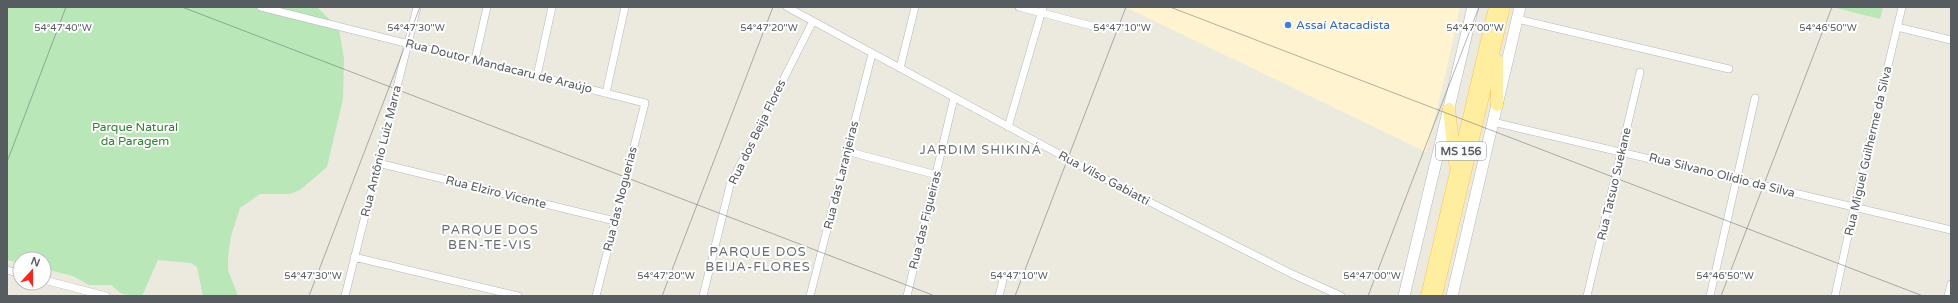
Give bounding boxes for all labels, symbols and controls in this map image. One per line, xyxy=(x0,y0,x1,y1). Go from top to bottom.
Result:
place label: Assaí Atacadista xyxy=(1296,18,1390,32)
marker: Assaí Atacadista xyxy=(1283,20,1293,30)
text: 54°47'40"W xyxy=(34,22,92,34)
text: 54°47'30"W xyxy=(387,22,445,34)
text: 54°47'20"W xyxy=(740,22,798,34)
text: 54°47'10"W xyxy=(1093,22,1151,34)
text: 54°47'00"W xyxy=(1446,22,1504,34)
text: 54°46'50"W xyxy=(1799,22,1857,34)
street label: Rua Doutor Mandacaru de Araújo xyxy=(404,36,594,96)
street label: Rua Miguel Guilherme da Silva xyxy=(1842,65,1894,237)
street label: Rua dos Beija Flores xyxy=(726,77,789,187)
street label: Rua Antônio Luiz Marra xyxy=(358,84,404,218)
street label: Rua das Laranjeiras xyxy=(821,119,861,231)
park label: Parque Natural da Paragem xyxy=(92,120,178,148)
street label: Rua Tatsuo Suekane xyxy=(1594,126,1634,242)
district label: JARDIM SHIKINÁ xyxy=(920,142,1042,158)
road number: MS 156 xyxy=(1436,142,1486,160)
street label: Rua das Noguerias xyxy=(600,145,640,253)
street label: Rua Vilso Gabiatti xyxy=(1056,148,1152,208)
street label: Rua Silvano Olídio da Silva xyxy=(1648,150,1796,200)
street label: Rua das Figueiras xyxy=(906,169,944,271)
street label: Rua Elziro Vicente xyxy=(444,173,548,211)
district label: PARQUE DOS BEN-TE-VIS xyxy=(441,222,539,253)
district label: PARQUE DOS BEIJA-FLORES xyxy=(705,244,811,275)
north arrow xyxy=(12,251,52,291)
text: N xyxy=(29,254,42,270)
text: 54°47'30"W xyxy=(284,270,342,282)
text: 54°47'20"W xyxy=(637,270,695,282)
text: 54°47'10"W xyxy=(990,270,1048,282)
text: 54°47'00"W xyxy=(1343,270,1401,282)
text: 54°46'50"W xyxy=(1696,270,1754,282)

